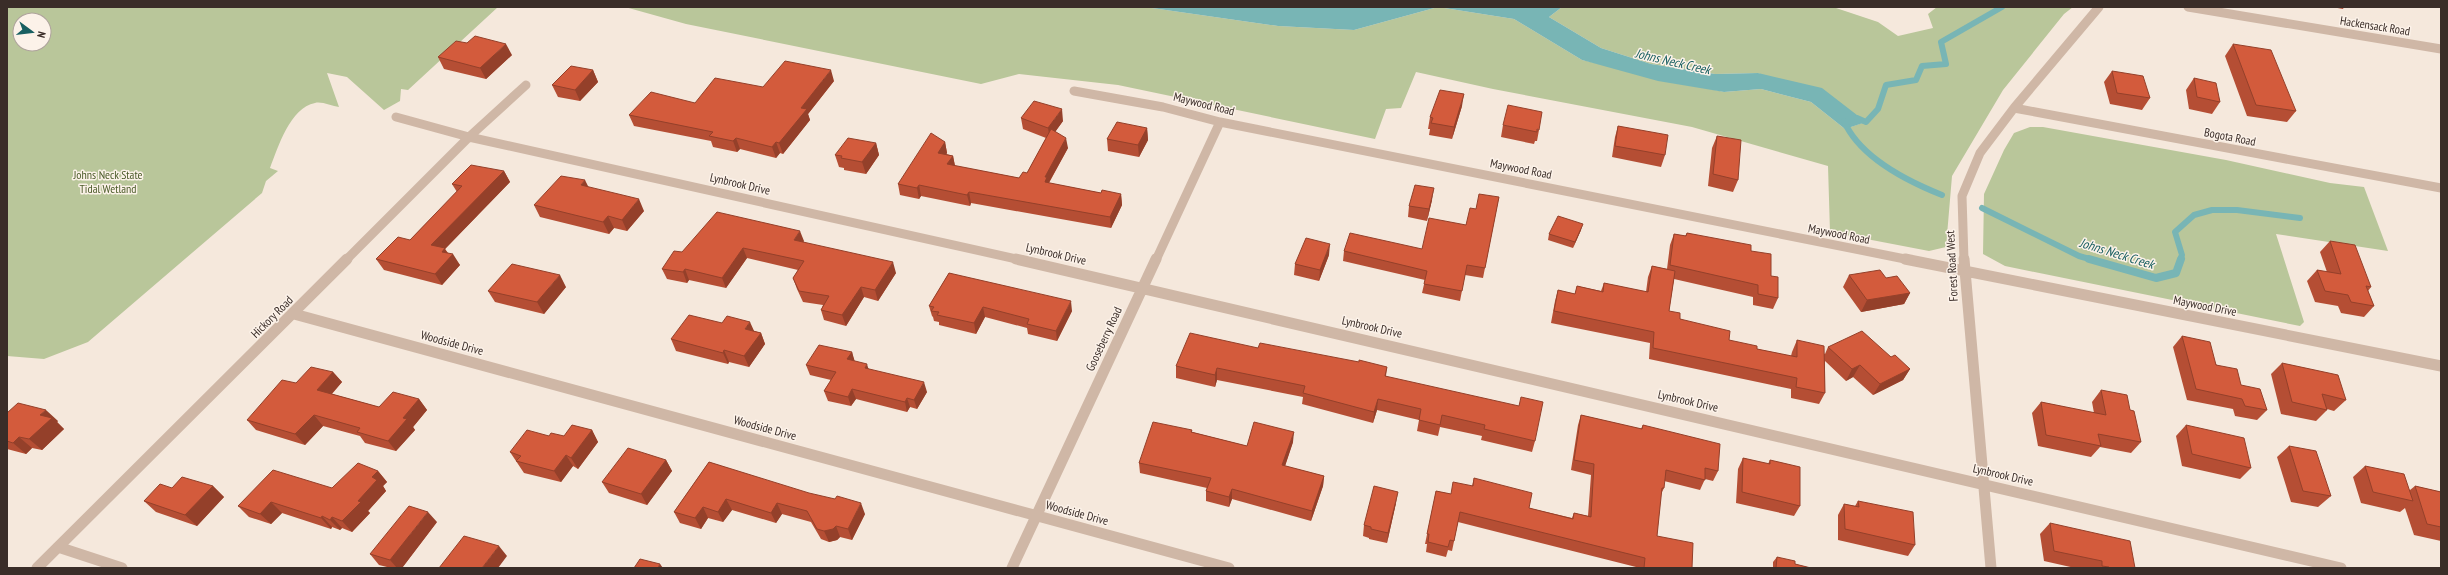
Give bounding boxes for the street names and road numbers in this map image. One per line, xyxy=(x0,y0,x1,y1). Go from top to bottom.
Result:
street label: Hackensack Road xyxy=(2339,13,2411,38)
street label: Maywood Road xyxy=(1172,89,1236,118)
street label: Bogota Road xyxy=(2203,124,2257,149)
street label: Maywood Road xyxy=(1489,155,1553,182)
street label: Lynbrook Drive xyxy=(709,169,772,198)
street label: Maywood Road xyxy=(1807,220,1871,247)
street label: Forest Road West xyxy=(1942,229,1961,302)
street label: Lynbrook Drive xyxy=(1025,239,1088,268)
street label: Hickory Road xyxy=(247,292,296,341)
street label: Maywood Drive xyxy=(2172,292,2238,319)
street label: Gooseberry Road xyxy=(1082,304,1125,373)
street label: Lynbrook Drive xyxy=(1341,312,1404,341)
street label: Woodside Drive xyxy=(419,327,485,358)
street label: Lynbrook Drive xyxy=(1657,386,1720,415)
street label: Woodside Drive xyxy=(732,412,798,443)
street label: Lynbrook Drive xyxy=(1972,460,2035,489)
street label: Woodside Drive xyxy=(1044,497,1110,528)

